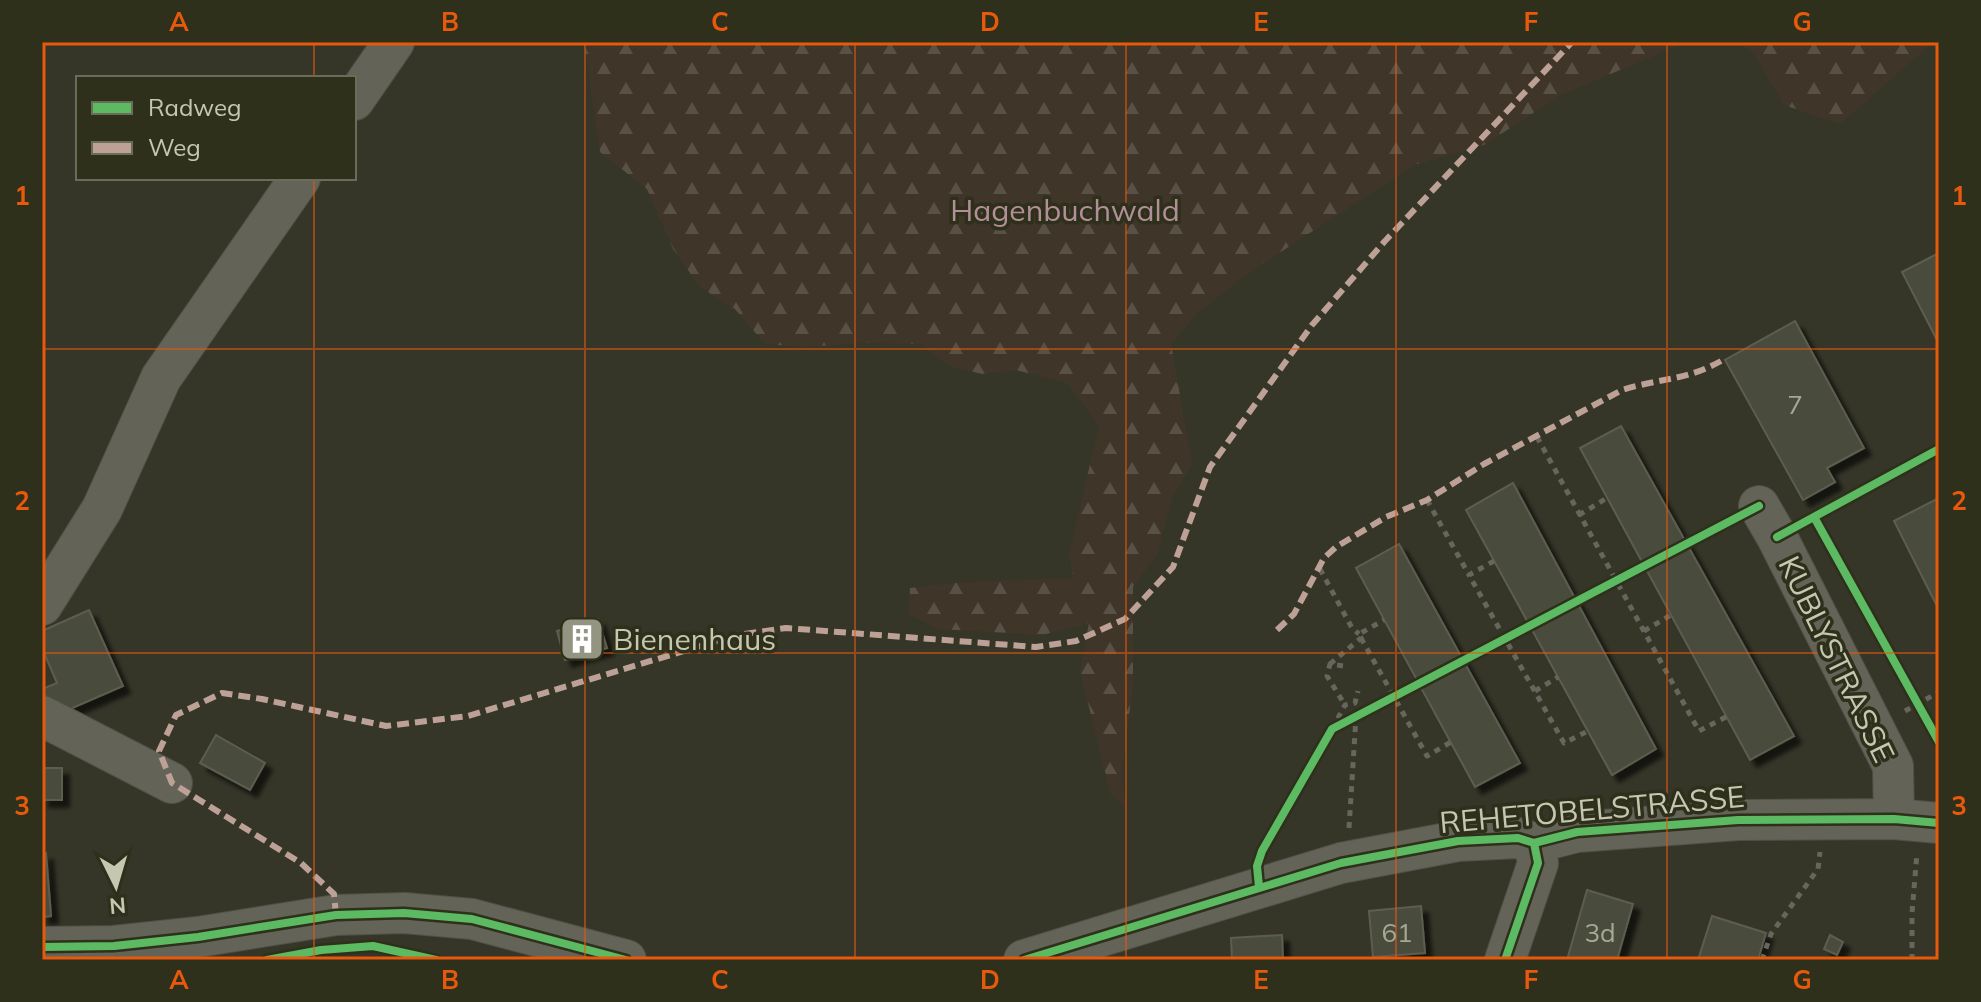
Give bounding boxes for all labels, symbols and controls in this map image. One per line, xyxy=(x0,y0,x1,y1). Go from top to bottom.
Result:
text: A xyxy=(169,5,189,38)
text: B xyxy=(441,5,459,38)
text: C xyxy=(711,5,729,38)
text: D xyxy=(980,5,1000,38)
text: E xyxy=(1253,5,1269,38)
text: F xyxy=(1524,5,1539,38)
text: G xyxy=(1792,5,1812,38)
legend xyxy=(76,76,356,180)
text: Radweg xyxy=(148,92,242,122)
text: Weg xyxy=(148,132,201,162)
text: 1 xyxy=(14,179,30,212)
text: 1 xyxy=(1951,179,1967,212)
park label: Hagenbuchwald xyxy=(950,191,1180,229)
house number: 7 xyxy=(1787,388,1803,421)
text: 2 xyxy=(14,484,30,517)
text: 2 xyxy=(1951,484,1967,517)
street label: KUBLYSTRASSE xyxy=(1771,550,1903,768)
building icon: Bienenhaus xyxy=(558,615,606,663)
place label: Bienenhaus xyxy=(613,620,776,658)
street label: REHETOBELSTRASSE xyxy=(1438,777,1746,841)
text: 3 xyxy=(14,789,30,822)
text: 3 xyxy=(1951,789,1967,822)
north arrow xyxy=(76,846,156,926)
text: N xyxy=(108,891,127,921)
house number: 61 xyxy=(1381,916,1413,949)
house number: 3d xyxy=(1584,916,1616,949)
text: A xyxy=(169,963,189,996)
text: B xyxy=(441,963,459,996)
text: C xyxy=(711,963,729,996)
text: D xyxy=(980,963,1000,996)
text: E xyxy=(1253,963,1269,996)
text: F xyxy=(1524,963,1539,996)
text: G xyxy=(1792,963,1812,996)

